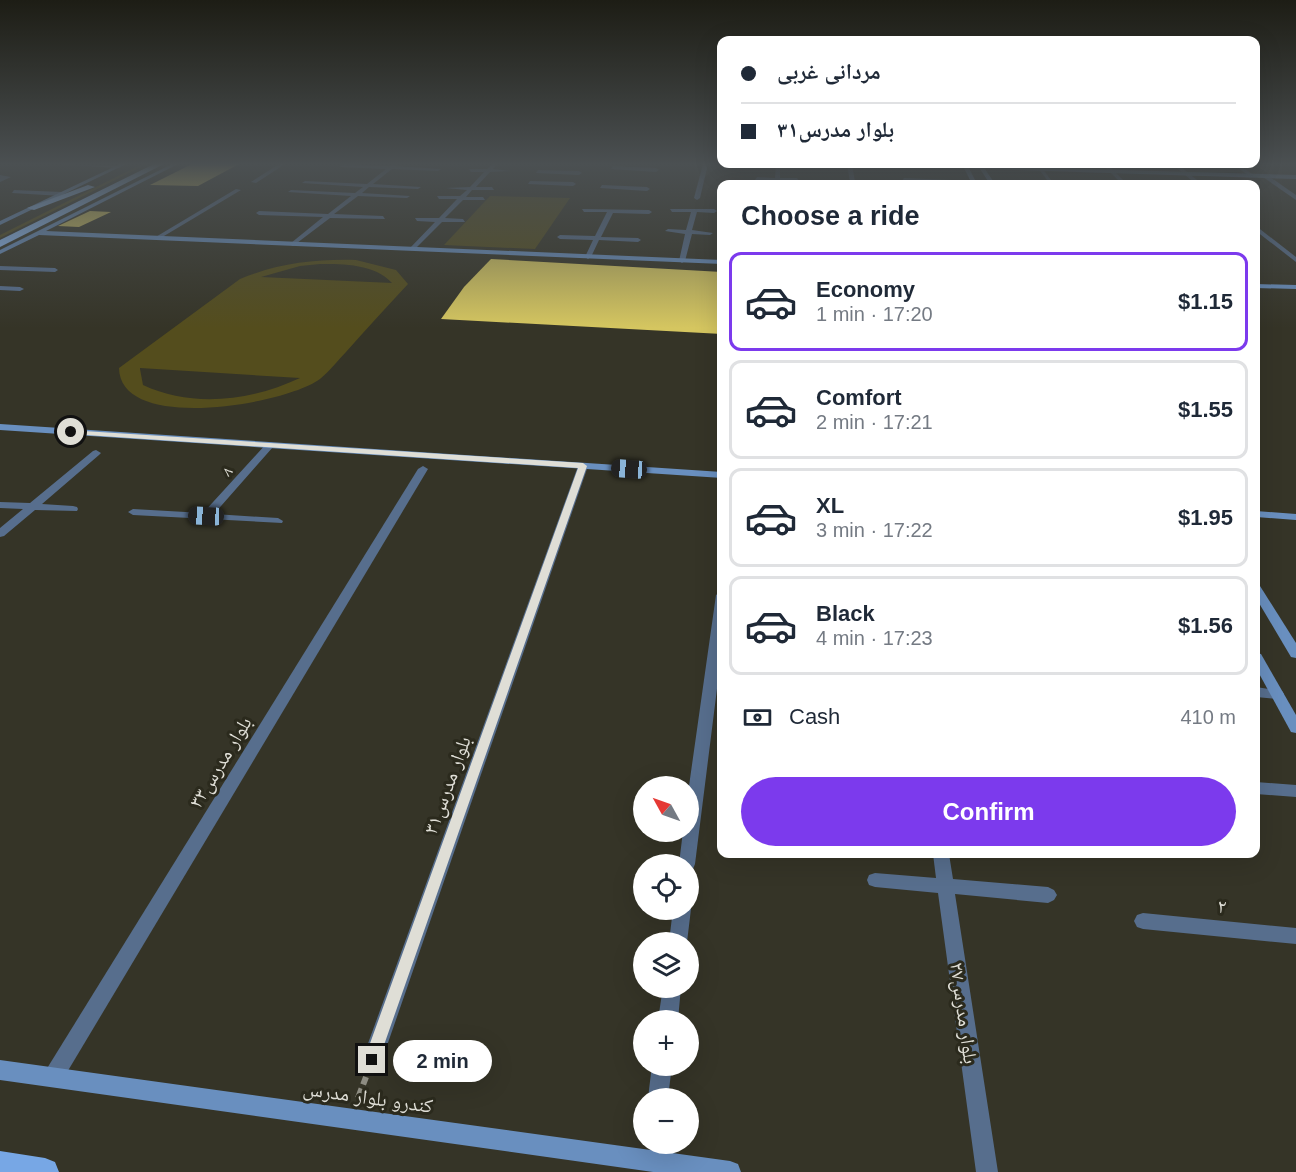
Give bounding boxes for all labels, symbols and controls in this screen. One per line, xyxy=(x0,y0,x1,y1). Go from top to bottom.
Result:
text: مردانی غربی xyxy=(777,59,881,84)
text: بلوار مدرس۳۱ xyxy=(777,117,894,142)
text: Choose a ride xyxy=(741,201,920,231)
icon: car xyxy=(744,275,798,329)
text: Economy xyxy=(816,277,915,302)
text: $1.15 xyxy=(1178,289,1233,314)
text: 1 min · 17:20 xyxy=(816,303,933,325)
icon: car xyxy=(744,383,798,437)
text: Comfort xyxy=(816,385,902,410)
text: $1.55 xyxy=(1178,397,1233,422)
text: 2 min · 17:21 xyxy=(816,411,933,433)
route start xyxy=(57,418,84,445)
car xyxy=(610,459,648,479)
street label: ۸ xyxy=(218,463,236,479)
icon: car xyxy=(744,491,798,545)
text: XL xyxy=(816,493,844,518)
text: $1.95 xyxy=(1178,505,1233,530)
car xyxy=(188,506,224,526)
text: 3 min · 17:22 xyxy=(816,519,933,541)
icon: car xyxy=(744,599,798,653)
text: Black xyxy=(816,601,875,626)
text: $1.56 xyxy=(1178,613,1233,638)
text: 4 min · 17:23 xyxy=(816,627,933,649)
icon: cash xyxy=(741,701,774,734)
text: Cash xyxy=(789,704,840,729)
text: 410 m xyxy=(1180,706,1236,728)
street label: بلوار مدرس۳۳ xyxy=(184,712,257,812)
street label: بلوار مدرس۳۱ xyxy=(419,733,476,837)
north arrow xyxy=(633,776,699,842)
map controls xyxy=(633,776,699,1154)
button: Confirm xyxy=(741,777,1236,846)
button: locate xyxy=(633,854,699,920)
street label: ۲ xyxy=(1216,895,1228,917)
button: layers xyxy=(633,932,699,998)
street label: بلوار مدرس۲۷ xyxy=(945,961,982,1065)
button: + xyxy=(633,1010,699,1076)
callout: 2 min xyxy=(393,1039,492,1081)
route end xyxy=(358,1046,385,1073)
text: 2 min xyxy=(416,1050,469,1072)
street label: کندرو بلوار مدرس xyxy=(302,1077,434,1118)
button: − xyxy=(633,1088,699,1154)

